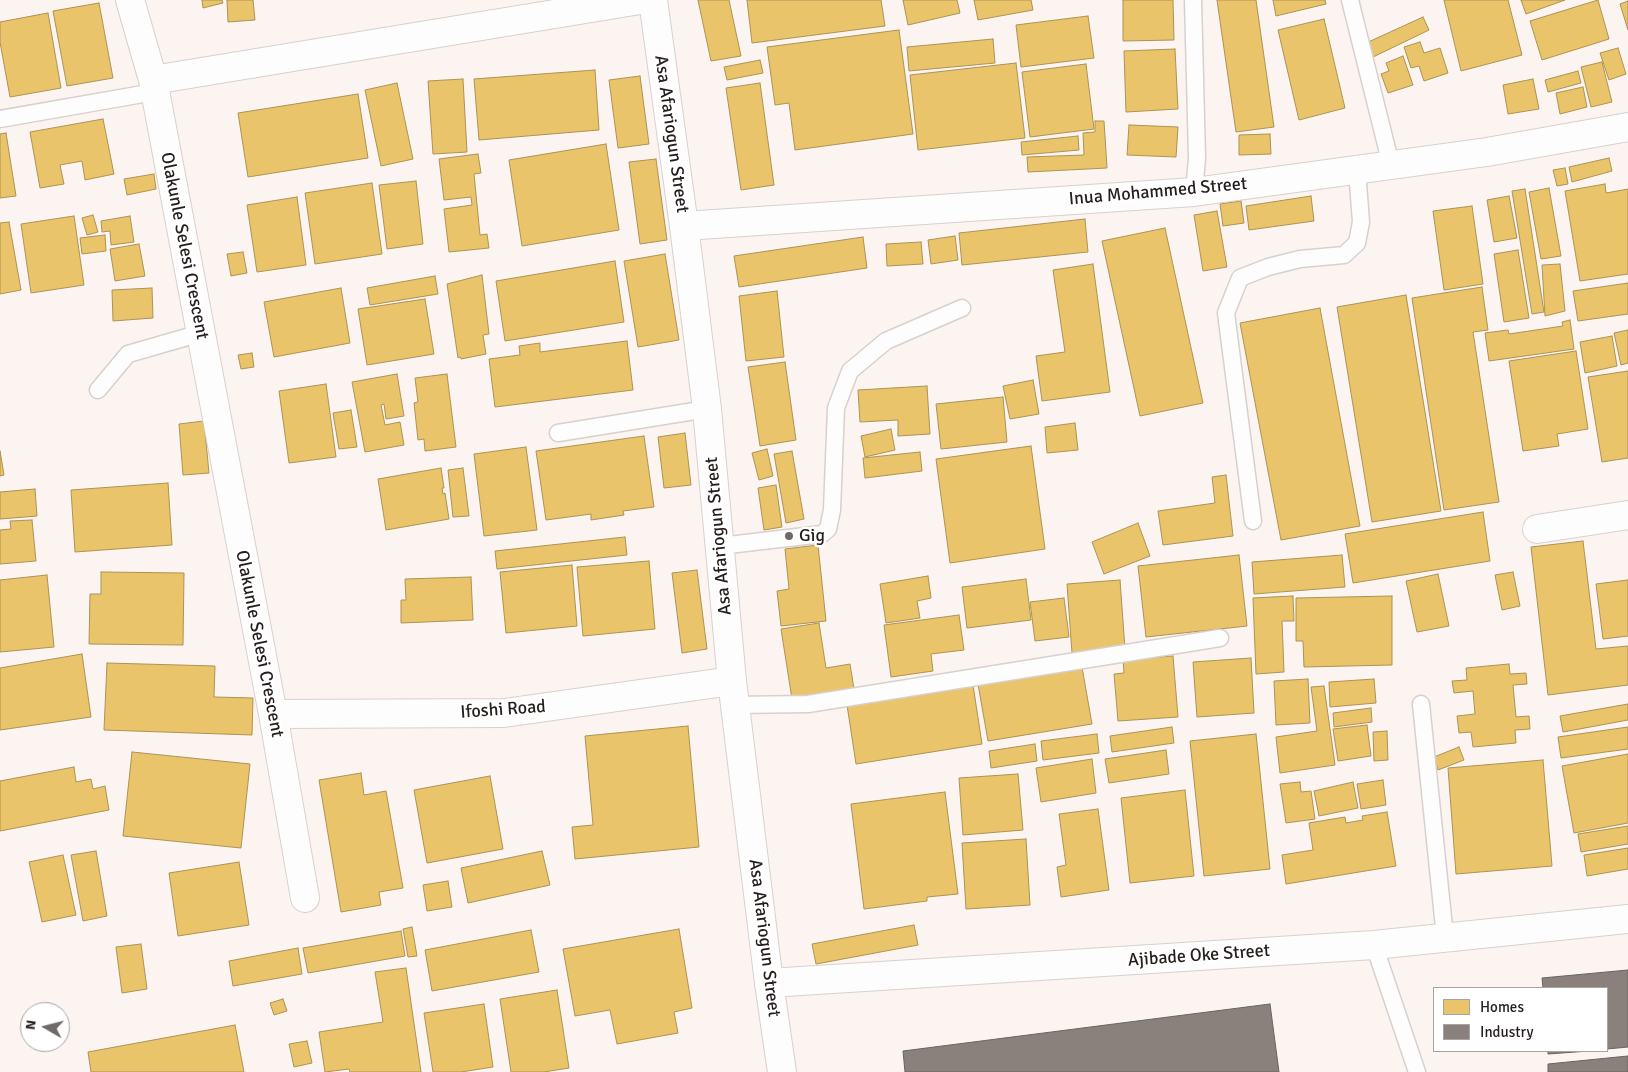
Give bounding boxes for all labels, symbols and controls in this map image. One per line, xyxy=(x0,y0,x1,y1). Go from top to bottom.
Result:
street label: Asa Afariogun Street xyxy=(649,54,693,214)
street label: Olakunle Selesi Crescent xyxy=(155,151,213,341)
street label: Inua Mohammed Street xyxy=(1068,173,1248,211)
street label: Asa Afariogun Street xyxy=(701,456,737,616)
place label: Gig xyxy=(799,525,825,547)
marker: Gig xyxy=(783,530,795,542)
street label: Olakunle Selesi Crescent xyxy=(230,549,288,739)
street label: Ifoshi Road xyxy=(460,696,546,724)
street label: Asa Afariogun Street xyxy=(744,858,784,1018)
street label: Ajibade Oke Street xyxy=(1127,940,1271,972)
legend xyxy=(1433,987,1608,1052)
text: Homes xyxy=(1480,998,1524,1016)
north arrow xyxy=(20,1002,70,1052)
text: N xyxy=(22,1019,40,1031)
text: Industry xyxy=(1480,1023,1533,1041)

